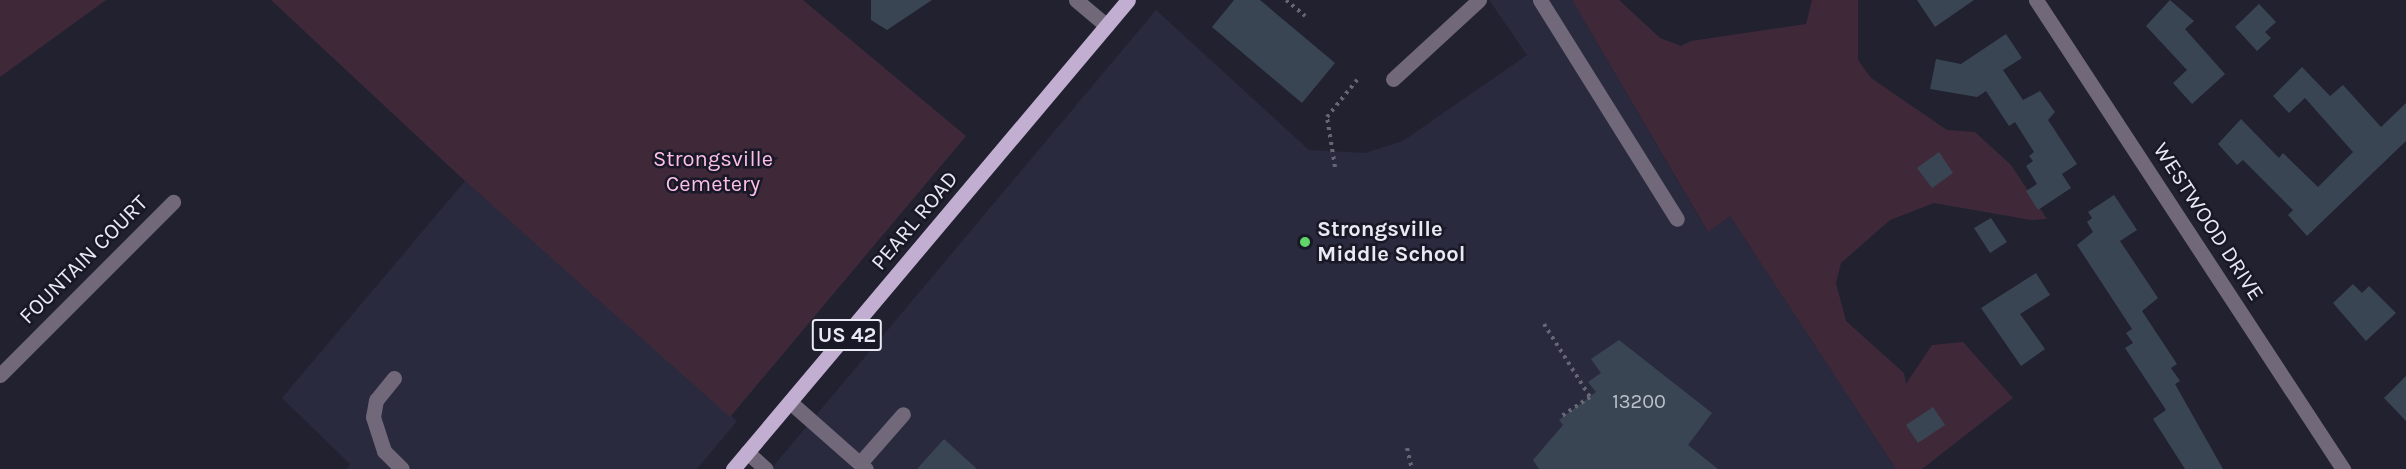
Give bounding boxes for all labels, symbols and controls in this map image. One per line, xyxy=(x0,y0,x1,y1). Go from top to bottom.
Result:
street label: WESTWOOD DRIVE xyxy=(2147,138,2269,306)
park label: Strongsville Cemetery xyxy=(653,146,773,198)
street label: PEARL ROAD xyxy=(866,166,964,276)
street label: FOUNTAIN COURT xyxy=(14,190,154,330)
place label: Strongsville Middle School xyxy=(1317,216,1465,268)
marker: Strongsville Middle School xyxy=(1298,235,1312,249)
road number: US 42 xyxy=(811,317,883,353)
house number: 13200 xyxy=(1612,389,1666,413)

